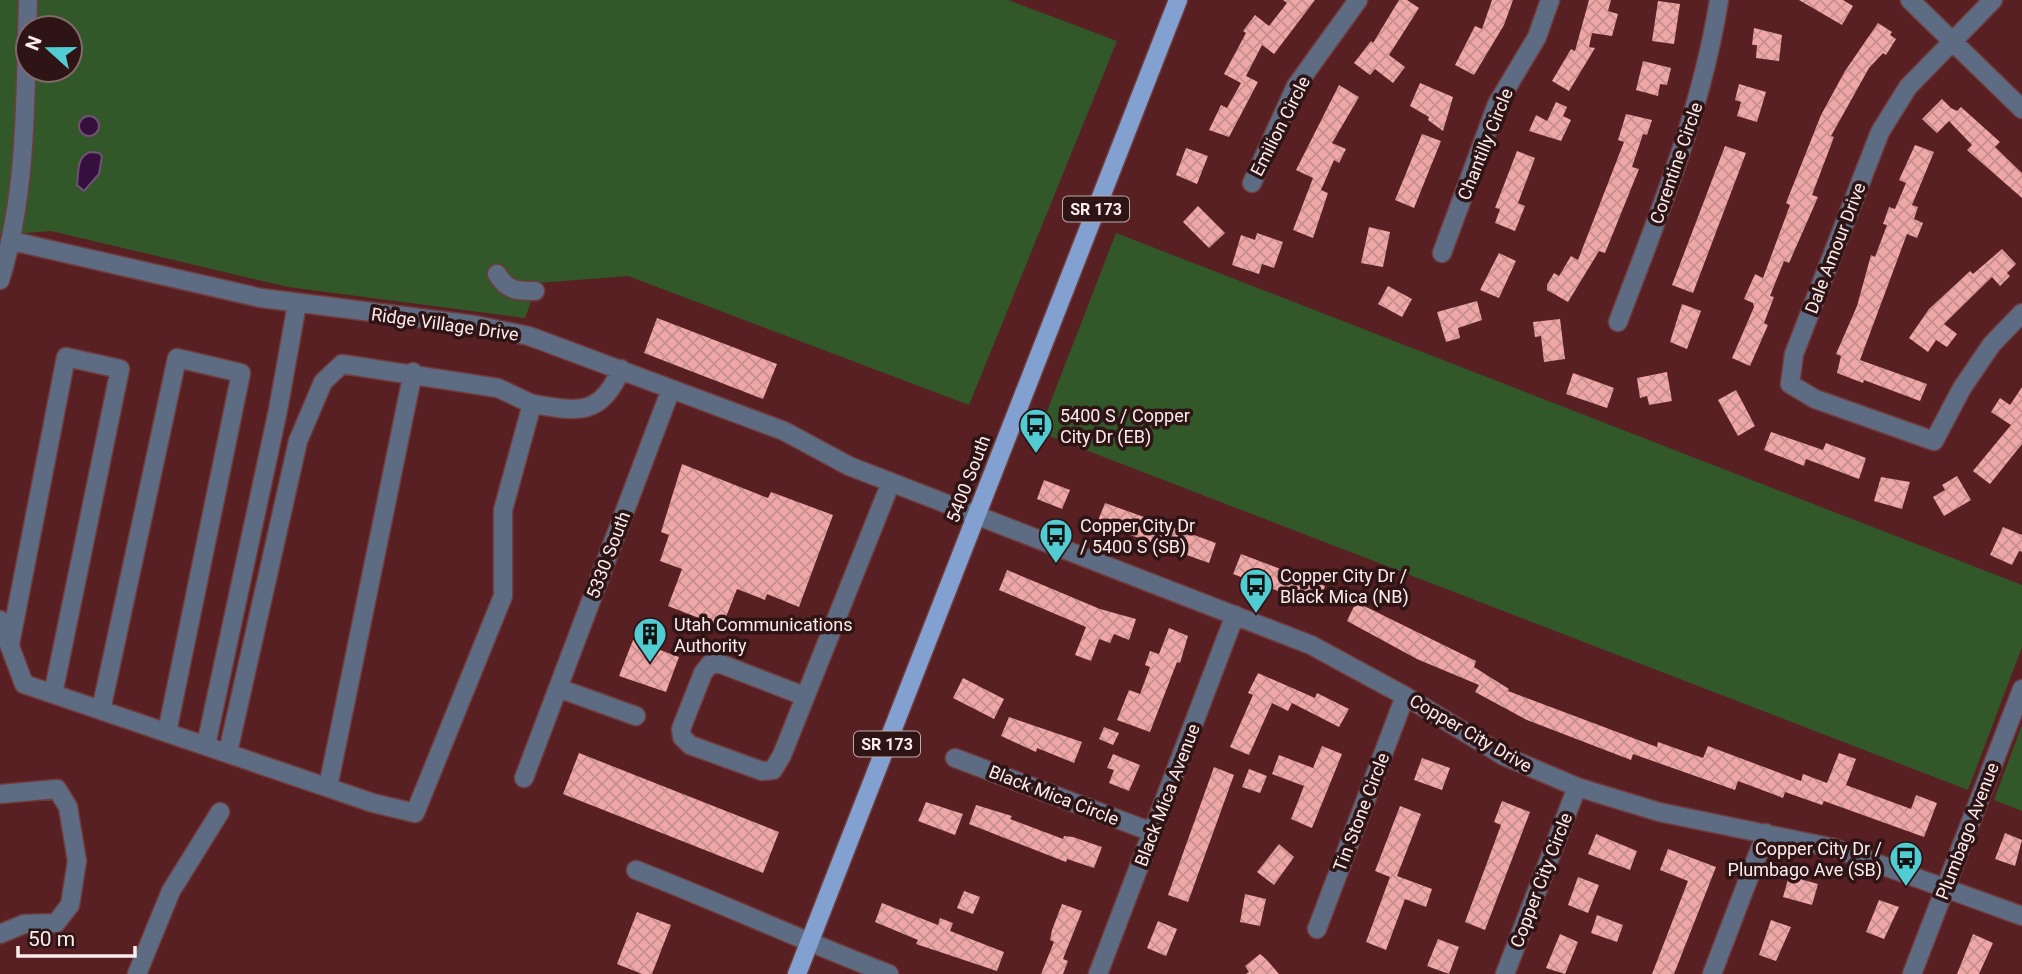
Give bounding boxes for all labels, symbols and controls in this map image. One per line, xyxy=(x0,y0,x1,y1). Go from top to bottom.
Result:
north arrow xyxy=(14,14,84,84)
text: N xyxy=(20,33,47,53)
street label: Emilion Circle xyxy=(1246,73,1314,179)
street label: Chantilly Circle xyxy=(1453,85,1517,203)
street label: Corentine Circle xyxy=(1645,100,1707,226)
street label: Dale Amour Drive xyxy=(1800,179,1870,317)
road number: SR 173 xyxy=(1063,196,1129,222)
street label: Ridge Village Drive xyxy=(370,303,520,345)
place label: 5400 S / Copper City Dr (EB) xyxy=(1060,405,1190,448)
bus stop icon: 5400 S / Copper City Dr (EB) xyxy=(1017,406,1055,455)
street label: 5400 South xyxy=(942,432,994,526)
street label: 5330 South xyxy=(582,508,634,602)
place label: Copper City Dr / 5400 S (SB) xyxy=(1080,515,1195,558)
bus stop icon: Copper City Dr / 5400 S (SB) xyxy=(1037,516,1075,565)
place label: Copper City Dr / Black Mica (NB) xyxy=(1280,565,1409,608)
bus stop icon: Copper City Dr / Black Mica (NB) xyxy=(1237,566,1275,615)
place label: Utah Communications Authority xyxy=(674,614,853,656)
building icon: Utah Communications Authority xyxy=(631,615,669,664)
street label: Copper City Drive xyxy=(1406,689,1536,777)
street label: Black Mica Avenue xyxy=(1130,721,1204,869)
road number: SR 173 xyxy=(854,732,920,757)
street label: Tin Stone Circle xyxy=(1329,750,1393,874)
street label: Plumbago Avenue xyxy=(1931,760,2003,902)
street label: Black Mica Circle xyxy=(986,761,1122,829)
street label: Copper City Circle xyxy=(1506,810,1576,950)
place label: Copper City Dr / Plumbago Ave (SB) xyxy=(1728,838,1882,881)
bus stop icon: Copper City Dr / Plumbago Ave (SB) xyxy=(1887,839,1925,888)
scale bar xyxy=(18,914,135,958)
text: 50 m xyxy=(28,927,75,951)

